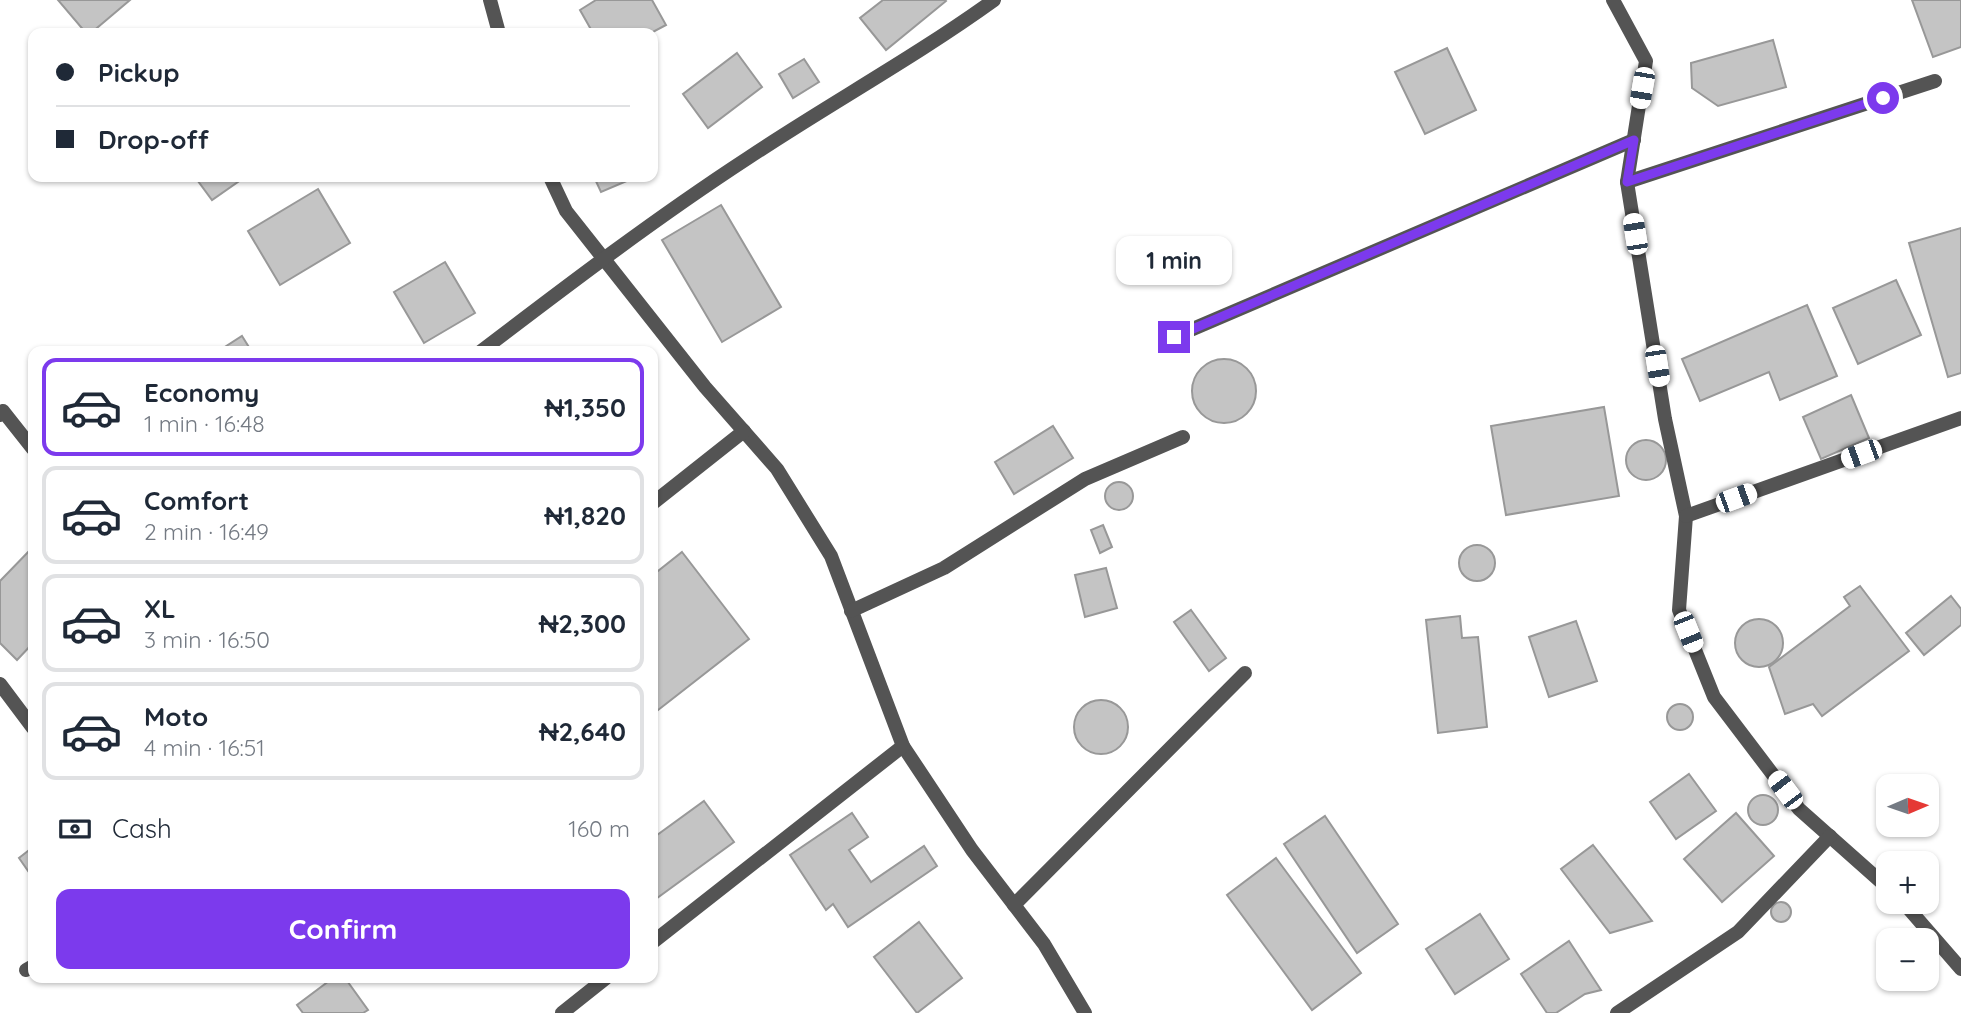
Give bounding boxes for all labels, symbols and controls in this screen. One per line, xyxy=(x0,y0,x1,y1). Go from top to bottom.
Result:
text: Pickup xyxy=(98,56,180,89)
car xyxy=(1629,65,1656,111)
route start xyxy=(1867,82,1899,114)
text: Drop-off xyxy=(98,123,209,156)
car xyxy=(1622,212,1649,256)
callout: 1 min xyxy=(1116,236,1232,284)
text: 1 min xyxy=(1146,246,1202,275)
route end xyxy=(1158,321,1190,353)
car xyxy=(1644,344,1671,388)
icon: car xyxy=(60,376,123,439)
text: Economy xyxy=(144,376,259,409)
text: ₦1,350 xyxy=(545,391,626,424)
text: 1 min · 16:48 xyxy=(144,409,265,438)
car xyxy=(1838,437,1885,471)
car xyxy=(1713,481,1760,515)
icon: car xyxy=(60,484,123,547)
text: Comfort xyxy=(144,484,249,517)
text: ₦1,820 xyxy=(545,499,626,532)
text: 2 min · 16:49 xyxy=(144,517,269,546)
icon: car xyxy=(60,592,123,655)
text: XL xyxy=(144,592,176,625)
text: ₦2,300 xyxy=(539,607,626,640)
car xyxy=(1671,609,1706,655)
text: 3 min · 16:50 xyxy=(144,625,270,654)
icon: car xyxy=(60,700,123,763)
text: Moto xyxy=(144,700,208,733)
text: ₦2,640 xyxy=(539,715,626,748)
text: 4 min · 16:51 xyxy=(144,733,265,762)
car xyxy=(1764,767,1807,813)
north arrow xyxy=(1876,774,1939,836)
map controls xyxy=(1876,774,1939,991)
icon: cash xyxy=(56,810,94,848)
text: Cash xyxy=(112,812,172,845)
text: 160 m xyxy=(568,814,630,843)
button: + xyxy=(1876,851,1939,914)
button: Confirm xyxy=(56,889,630,969)
button: − xyxy=(1876,928,1939,991)

